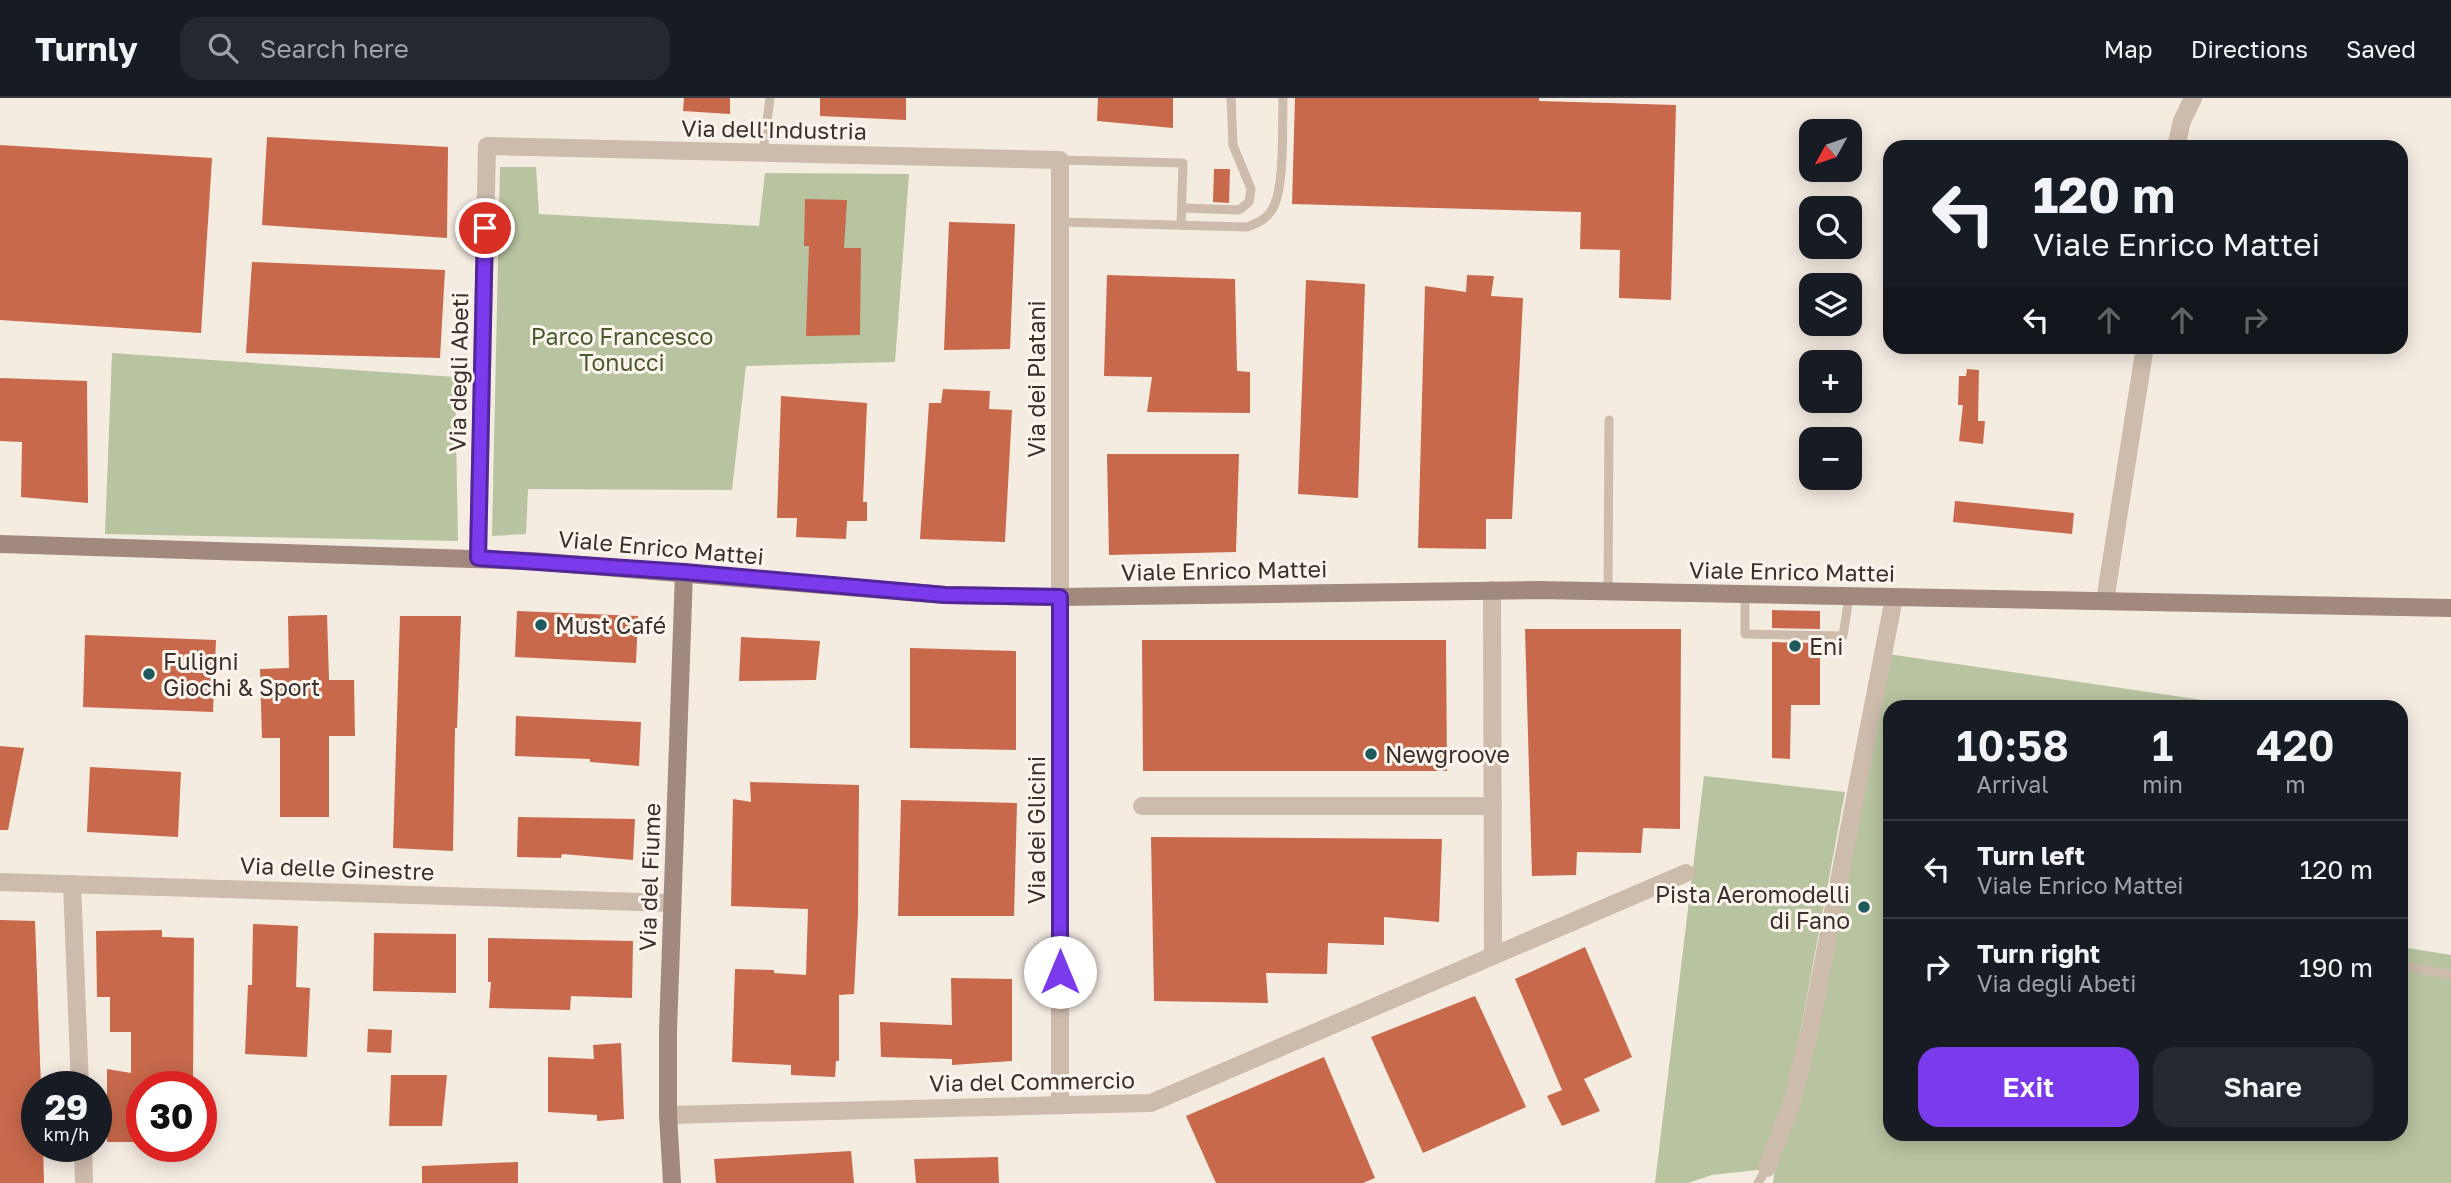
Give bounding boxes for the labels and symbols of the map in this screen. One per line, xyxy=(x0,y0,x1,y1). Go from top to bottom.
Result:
street label: Via dell'Industria xyxy=(681,113,867,145)
north arrow xyxy=(1799,119,1862,182)
pin xyxy=(455,198,515,258)
street label: Via degli Abeti xyxy=(443,292,473,452)
street label: Via dei Platani xyxy=(1022,300,1050,458)
park label: Parco Francesco Tonucci xyxy=(531,322,713,376)
street label: Viale Enrico Mattei xyxy=(557,524,765,570)
street label: Viale Enrico Mattei xyxy=(1121,554,1327,586)
street label: Viale Enrico Mattei xyxy=(1689,555,1895,587)
place label: Must Café xyxy=(555,611,666,639)
marker: Must Café xyxy=(533,617,549,633)
place label: Eni xyxy=(1809,632,1843,660)
marker: Eni xyxy=(1787,638,1803,654)
place label: Fuligni Giochi & Sport xyxy=(163,647,320,701)
marker: Fuligni Giochi & Sport xyxy=(141,666,157,682)
place label: Newgroove xyxy=(1385,740,1510,768)
marker: Newgroove xyxy=(1363,746,1379,762)
street label: Via dei Glicini xyxy=(1022,756,1050,904)
street label: Via del Fiume xyxy=(632,802,666,952)
street label: Via delle Ginestre xyxy=(239,851,435,885)
place label: Pista Aeromodelli di Fano xyxy=(1655,880,1850,934)
marker: Pista Aeromodelli di Fano xyxy=(1856,899,1872,915)
position arrow xyxy=(1023,935,1097,1009)
street label: Via del Commercio xyxy=(929,1065,1135,1097)
speed limit sign: 30 xyxy=(126,1071,217,1162)

